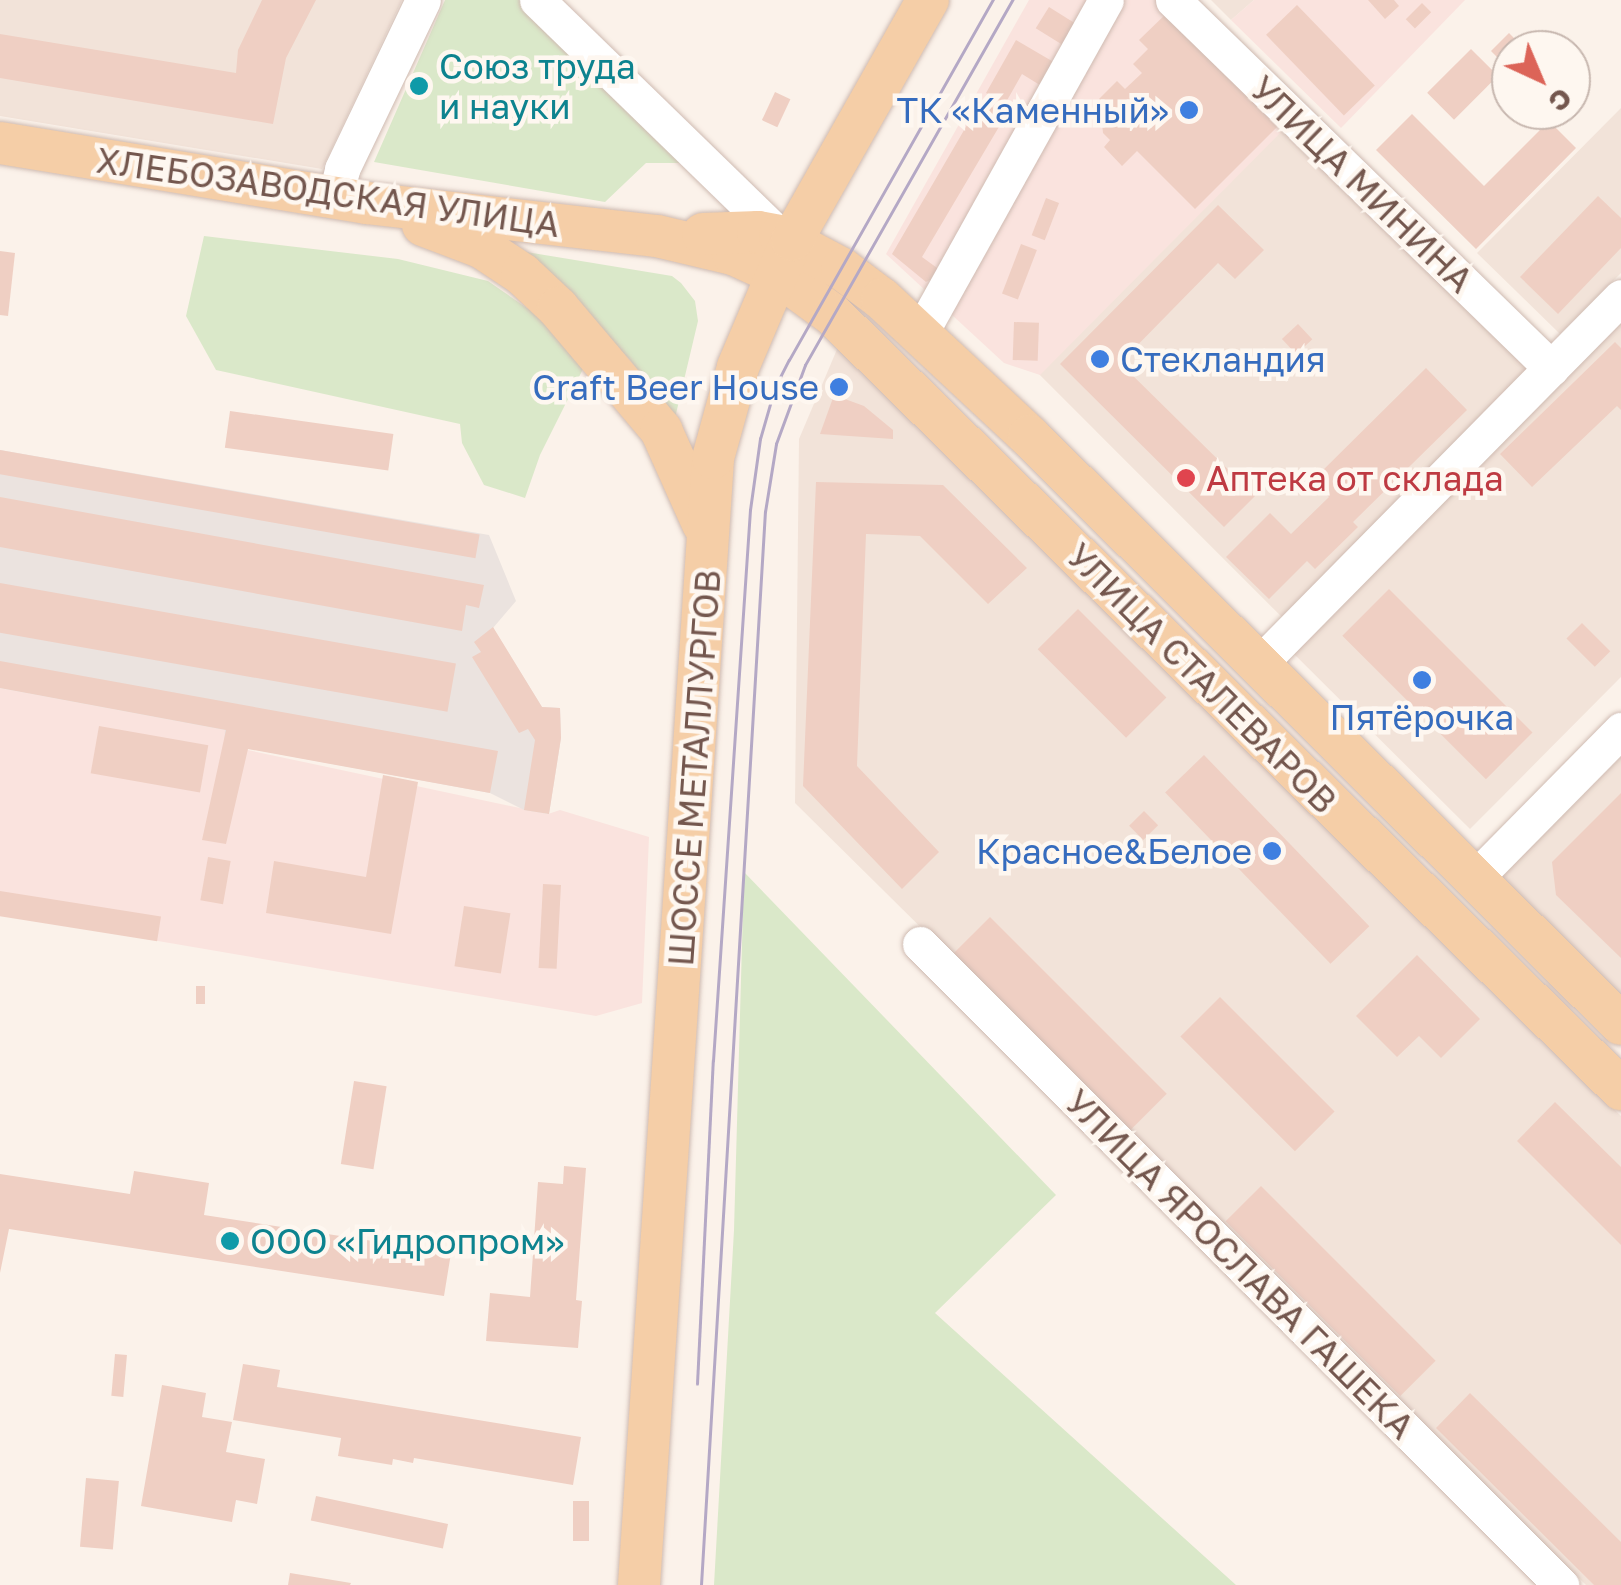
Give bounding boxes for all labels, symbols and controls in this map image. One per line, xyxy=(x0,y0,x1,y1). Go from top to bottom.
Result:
north arrow xyxy=(1491,30,1591,130)
place label: Союз труда и науки xyxy=(439,45,636,127)
street label: УЛИЦА МИНИНА xyxy=(1242,67,1482,301)
marker: Союз труда и науки xyxy=(408,75,430,97)
text: С xyxy=(1542,82,1579,119)
place label: ТК «Каменный» xyxy=(897,89,1169,131)
marker: ТК «Каменный» xyxy=(1178,99,1200,121)
street label: ХЛЕБОЗАВОДСКАЯ УЛИЦА xyxy=(94,139,562,245)
place label: Стекландия xyxy=(1120,338,1326,380)
marker: Стекландия xyxy=(1089,348,1111,370)
place label: Craft Beer House xyxy=(532,366,819,408)
marker: Craft Beer House xyxy=(828,376,850,398)
place label: Аптека от склада xyxy=(1206,457,1504,499)
marker: Аптека от склада xyxy=(1175,467,1197,489)
street label: УЛИЦА СТАЛЕВАРОВ xyxy=(1058,534,1346,822)
street label: ШОССЕ МЕТАЛЛУРГОВ xyxy=(659,568,729,968)
marker: Пятёрочка xyxy=(1411,669,1433,691)
place label: Пятёрочка xyxy=(1330,696,1514,738)
place label: Красное&Белое xyxy=(976,830,1252,872)
marker: Красное&Белое xyxy=(1261,840,1283,862)
street label: УЛИЦА ЯРОСЛАВА ГАШЕКА xyxy=(1057,1081,1423,1447)
place label: ООО «Гидропром» xyxy=(250,1220,564,1262)
marker: ООО «Гидропром» xyxy=(219,1230,241,1252)

